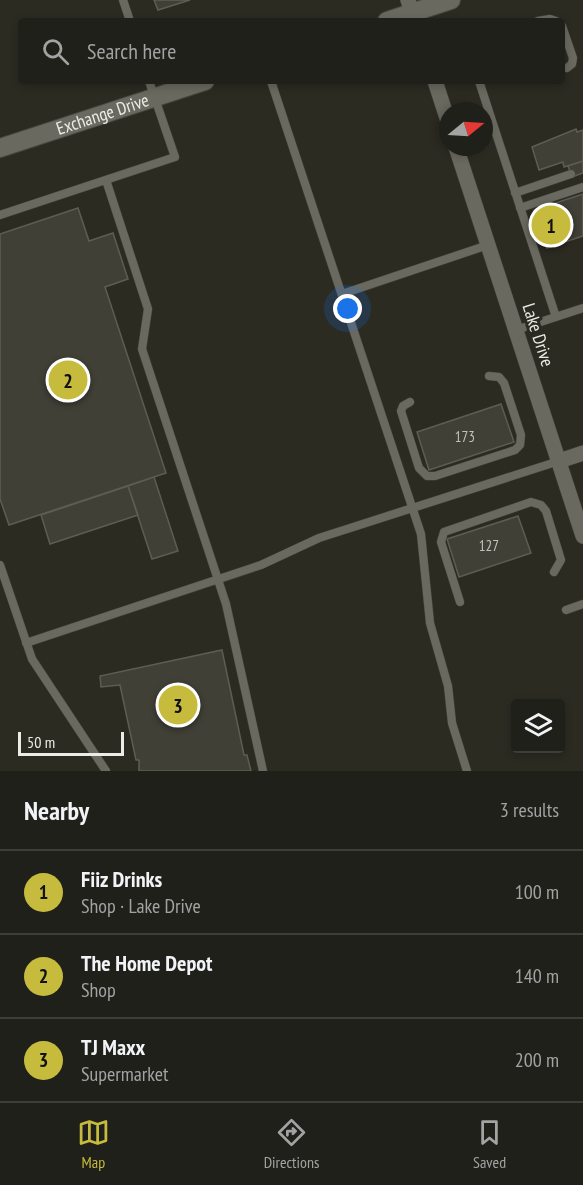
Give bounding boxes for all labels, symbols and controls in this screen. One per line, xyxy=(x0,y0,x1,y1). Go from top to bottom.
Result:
search box xyxy=(18,18,565,84)
icon: search xyxy=(39,35,72,68)
text: Search here xyxy=(87,37,176,65)
street label: Exchange Drive xyxy=(53,88,152,140)
north arrow xyxy=(439,102,493,156)
pin: 1 xyxy=(532,202,570,248)
your location xyxy=(333,294,362,323)
street label: Lake Drive xyxy=(517,300,559,369)
pin: 2 xyxy=(48,358,88,403)
house number: 173 xyxy=(455,427,475,446)
house number: 127 xyxy=(479,536,499,555)
pin: 3 xyxy=(158,682,198,728)
map controls xyxy=(511,699,565,753)
button: layers xyxy=(511,699,565,753)
scale bar xyxy=(18,729,124,756)
text: 50 m xyxy=(27,732,55,752)
text: Nearby xyxy=(24,794,89,827)
text: 3 results xyxy=(500,797,559,823)
text: Fiiz Drinks xyxy=(81,865,162,893)
text: 1 xyxy=(39,879,48,905)
text: 100 m xyxy=(515,879,559,905)
text: Shop · Lake Drive xyxy=(81,893,201,919)
text: The Home Depot xyxy=(81,949,212,977)
text: 2 xyxy=(39,963,48,989)
text: 140 m xyxy=(515,963,559,989)
text: Shop xyxy=(81,977,116,1003)
text: TJ Maxx xyxy=(81,1033,145,1061)
text: 3 xyxy=(39,1047,48,1073)
text: 200 m xyxy=(515,1047,559,1073)
text: Supermarket xyxy=(81,1061,169,1087)
tab: Map xyxy=(77,1116,110,1172)
tab: Directions xyxy=(264,1116,319,1172)
tab: Saved xyxy=(473,1116,506,1172)

